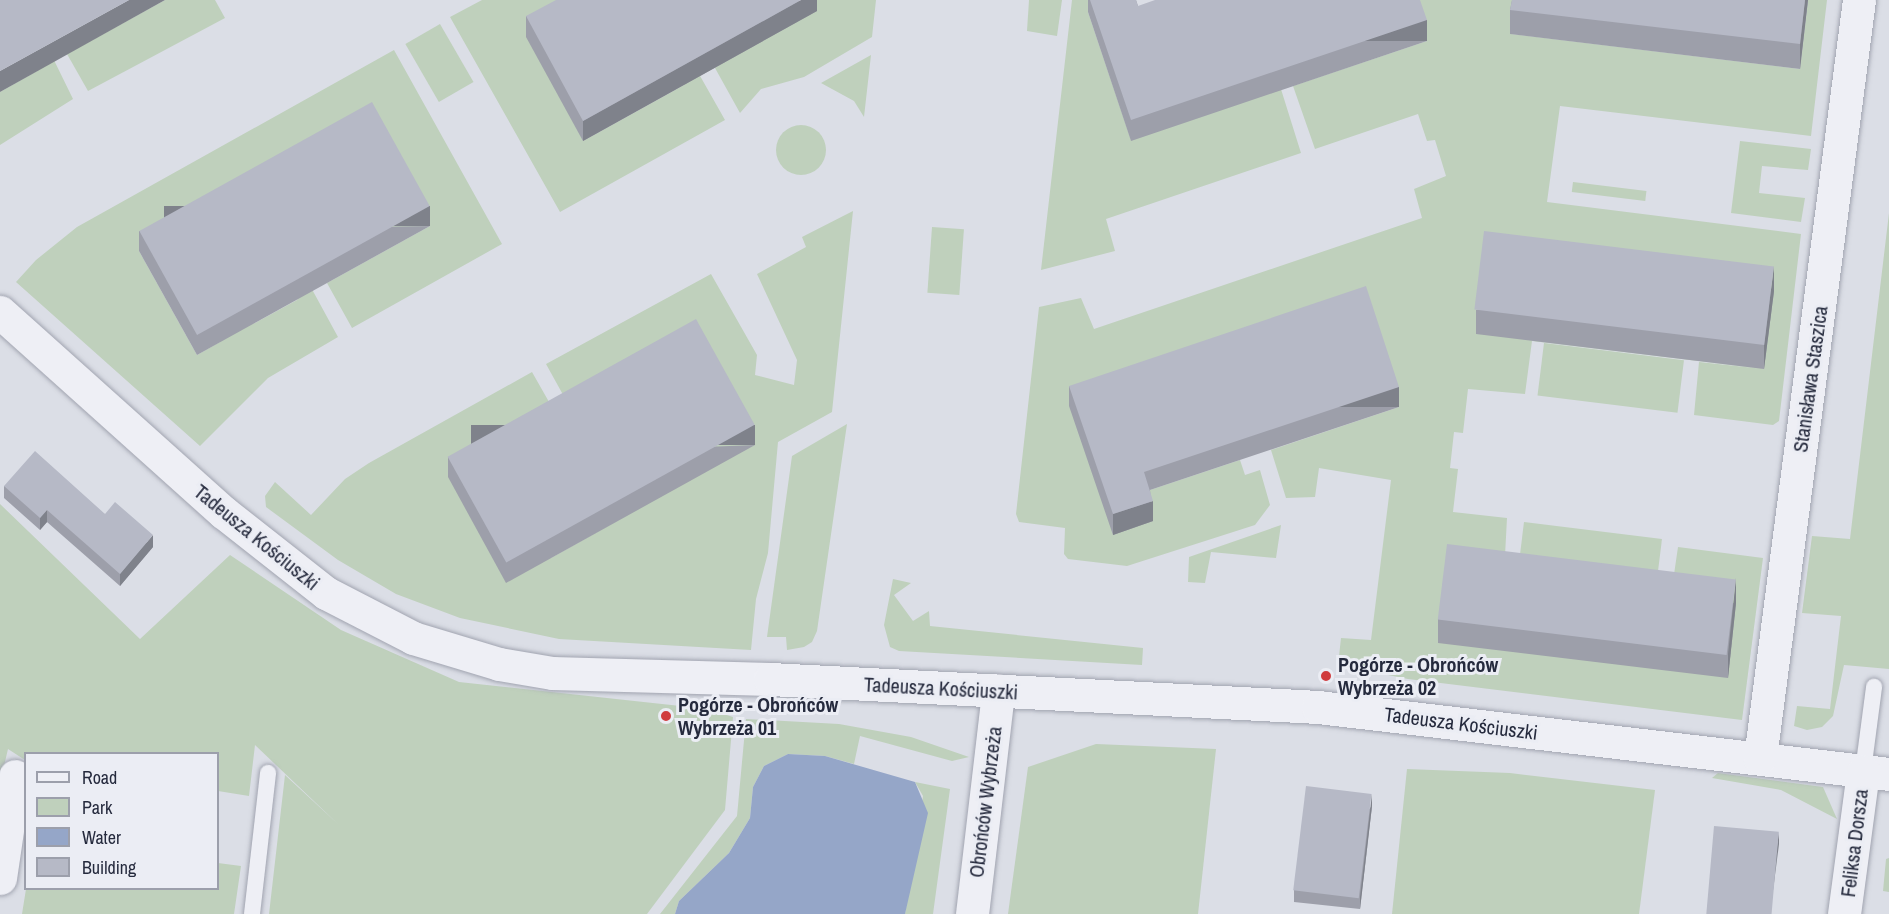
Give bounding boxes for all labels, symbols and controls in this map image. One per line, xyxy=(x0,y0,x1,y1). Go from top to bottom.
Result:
street label: Stanisława Staszica xyxy=(1788,304,1832,454)
street label: Tadeusza Kościuszki xyxy=(189,479,325,595)
place label: Pogórze - Obrońców Wybrzeża 02 xyxy=(1338,652,1498,699)
marker: Pogórze - Obrońców Wybrzeża 02 xyxy=(1319,669,1333,683)
street label: Tadeusza Kościuszki xyxy=(863,672,1019,704)
place label: Pogórze - Obrońców Wybrzeża 01 xyxy=(678,692,838,739)
street label: Tadeusza Kościuszki xyxy=(1383,702,1539,744)
marker: Pogórze - Obrońców Wybrzeża 01 xyxy=(659,709,673,723)
street label: Obrońców Wybrzeża xyxy=(964,725,1006,879)
legend xyxy=(24,752,219,890)
text: Road xyxy=(82,765,117,790)
street label: Feliksa Dorsza xyxy=(1835,788,1873,898)
text: Park xyxy=(82,795,112,820)
text: Water xyxy=(82,825,121,850)
text: Building xyxy=(82,855,136,880)

